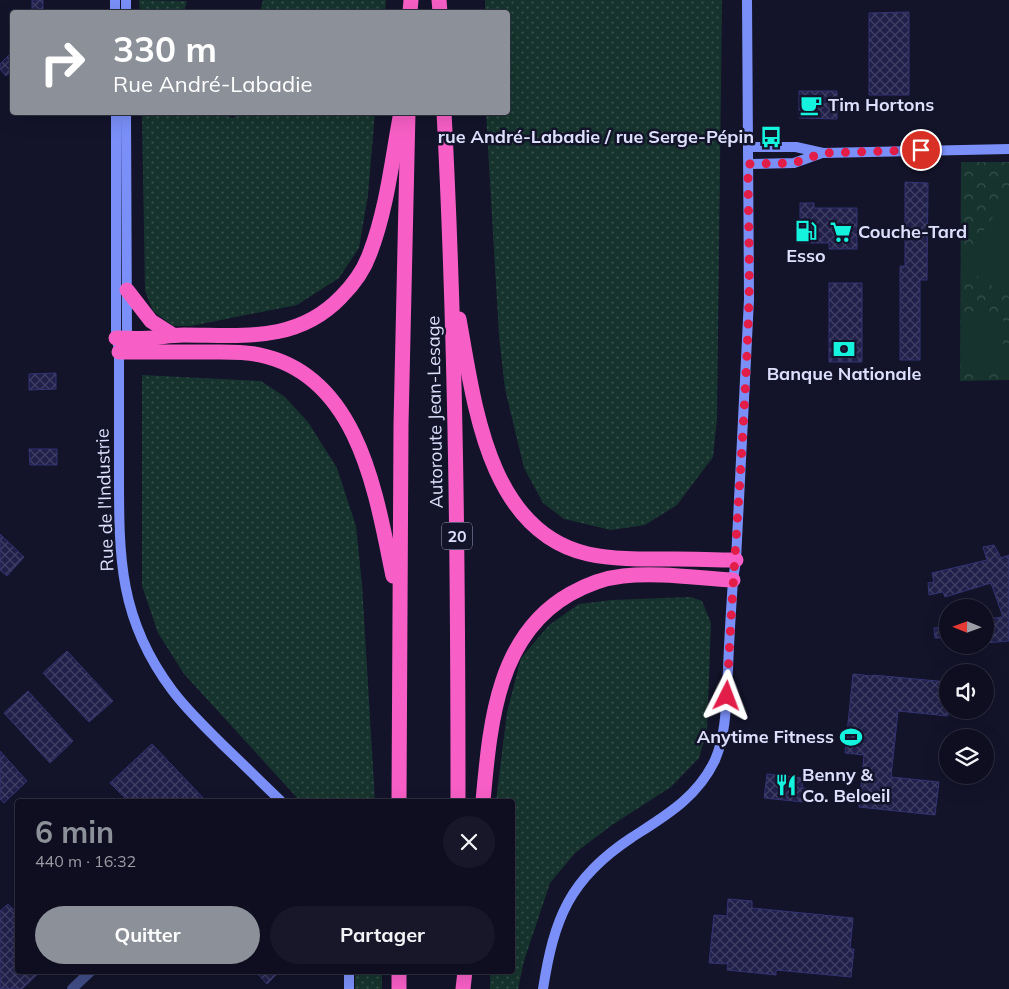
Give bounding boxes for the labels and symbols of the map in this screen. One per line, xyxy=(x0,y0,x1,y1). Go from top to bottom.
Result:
cafe icon: Tim Hortons xyxy=(798,92,824,118)
place label: Tim Hortons xyxy=(828,93,934,116)
bus stop icon: rue André-Labadie / rue Serge-Pépin xyxy=(758,124,784,150)
place label: rue André-Labadie / rue Serge-Pépin xyxy=(438,125,754,148)
pin xyxy=(900,129,942,171)
fuel station icon: Esso xyxy=(793,218,819,244)
supermarket icon: Couche-Tard xyxy=(828,219,854,245)
place label: Couche-Tard xyxy=(858,220,967,243)
place label: Esso xyxy=(786,244,826,267)
street label: Autoroute Jean-Lesage xyxy=(421,316,448,508)
bank icon: Banque Nationale xyxy=(831,336,857,362)
place label: Banque Nationale xyxy=(767,362,921,385)
street label: Rue de l'Industrie xyxy=(91,428,118,572)
road number: 20 xyxy=(442,522,472,550)
north arrow xyxy=(939,599,994,654)
position arrow xyxy=(700,669,752,721)
sports icon: Anytime Fitness xyxy=(838,724,864,750)
place label: Anytime Fitness xyxy=(697,725,834,748)
place label: Benny & Co. Beloeil xyxy=(802,763,890,807)
restaurant icon: Benny & Co. Beloeil xyxy=(773,772,799,798)

